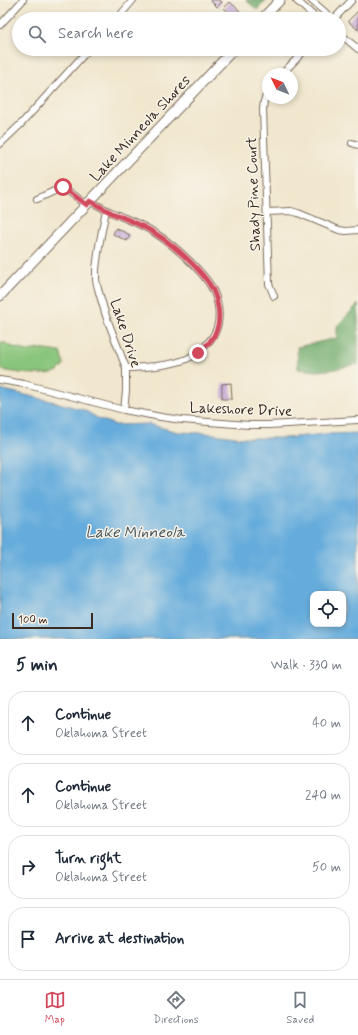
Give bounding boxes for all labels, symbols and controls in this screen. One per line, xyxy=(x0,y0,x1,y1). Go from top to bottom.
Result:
search box xyxy=(12,12,346,56)
icon: search xyxy=(26,23,48,45)
text: Search here xyxy=(58,24,134,44)
north arrow xyxy=(262,68,298,104)
street label: Lake Minneola Shores xyxy=(86,71,196,186)
street label: Shady Pine Court xyxy=(242,137,266,251)
route start xyxy=(54,178,72,196)
street label: Lake Drive xyxy=(105,296,146,370)
route end xyxy=(189,344,207,362)
street label: Lakeshore Drive xyxy=(189,398,293,422)
water label: Lake Minneola xyxy=(85,522,186,543)
map controls xyxy=(310,591,346,627)
button: locate xyxy=(310,591,346,627)
scale bar xyxy=(12,611,93,630)
text: 100 m xyxy=(18,613,48,627)
text: 5 min xyxy=(16,654,58,676)
text: Walk · 330 m xyxy=(271,657,342,674)
text: Continue xyxy=(55,705,111,725)
icon: ahead xyxy=(17,712,39,734)
text: 40 m xyxy=(312,715,341,732)
text: Oklahoma Street xyxy=(55,725,147,742)
text: Continue xyxy=(55,777,111,797)
icon: ahead xyxy=(17,784,39,806)
text: 240 m xyxy=(305,787,341,804)
text: Oklahoma Street xyxy=(55,797,147,814)
text: Turn right xyxy=(55,849,122,869)
icon: right xyxy=(17,856,39,878)
text: 50 m xyxy=(312,859,341,876)
text: Oklahoma Street xyxy=(55,869,147,886)
icon: arrive xyxy=(17,928,39,950)
text: Arrive at destination xyxy=(55,929,184,949)
tab: Map xyxy=(44,989,66,1027)
tab: Directions xyxy=(153,989,199,1027)
tab: Saved xyxy=(286,989,314,1027)

